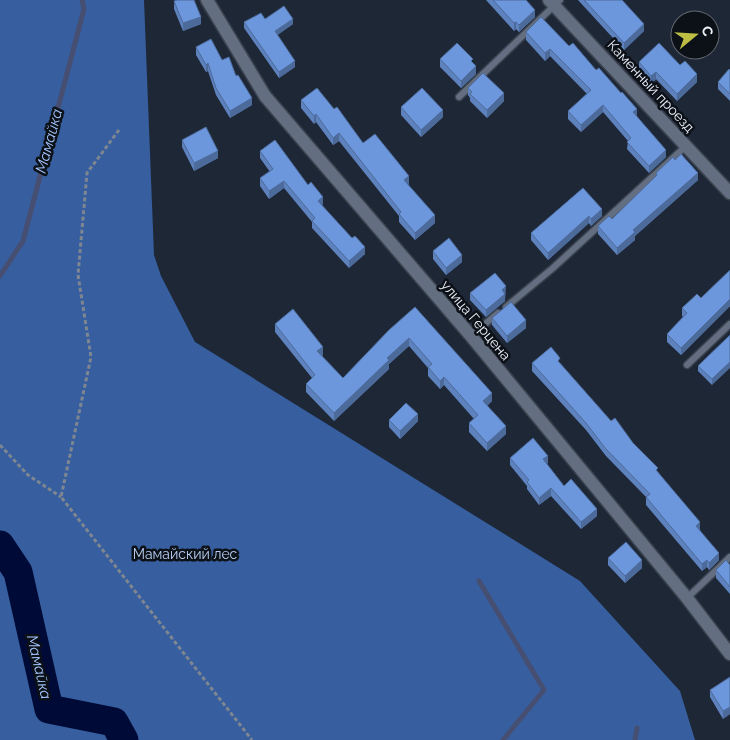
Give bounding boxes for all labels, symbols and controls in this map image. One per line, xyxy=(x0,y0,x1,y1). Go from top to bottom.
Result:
north arrow xyxy=(670,10,720,60)
text: С xyxy=(698,24,717,38)
street label: Каменный проезд xyxy=(604,37,698,135)
water label: Мамайка xyxy=(32,107,66,175)
street label: улица Герцена xyxy=(438,277,514,363)
park label: Мамайский лес xyxy=(133,546,238,562)
water label: Мамайка xyxy=(23,633,55,701)

